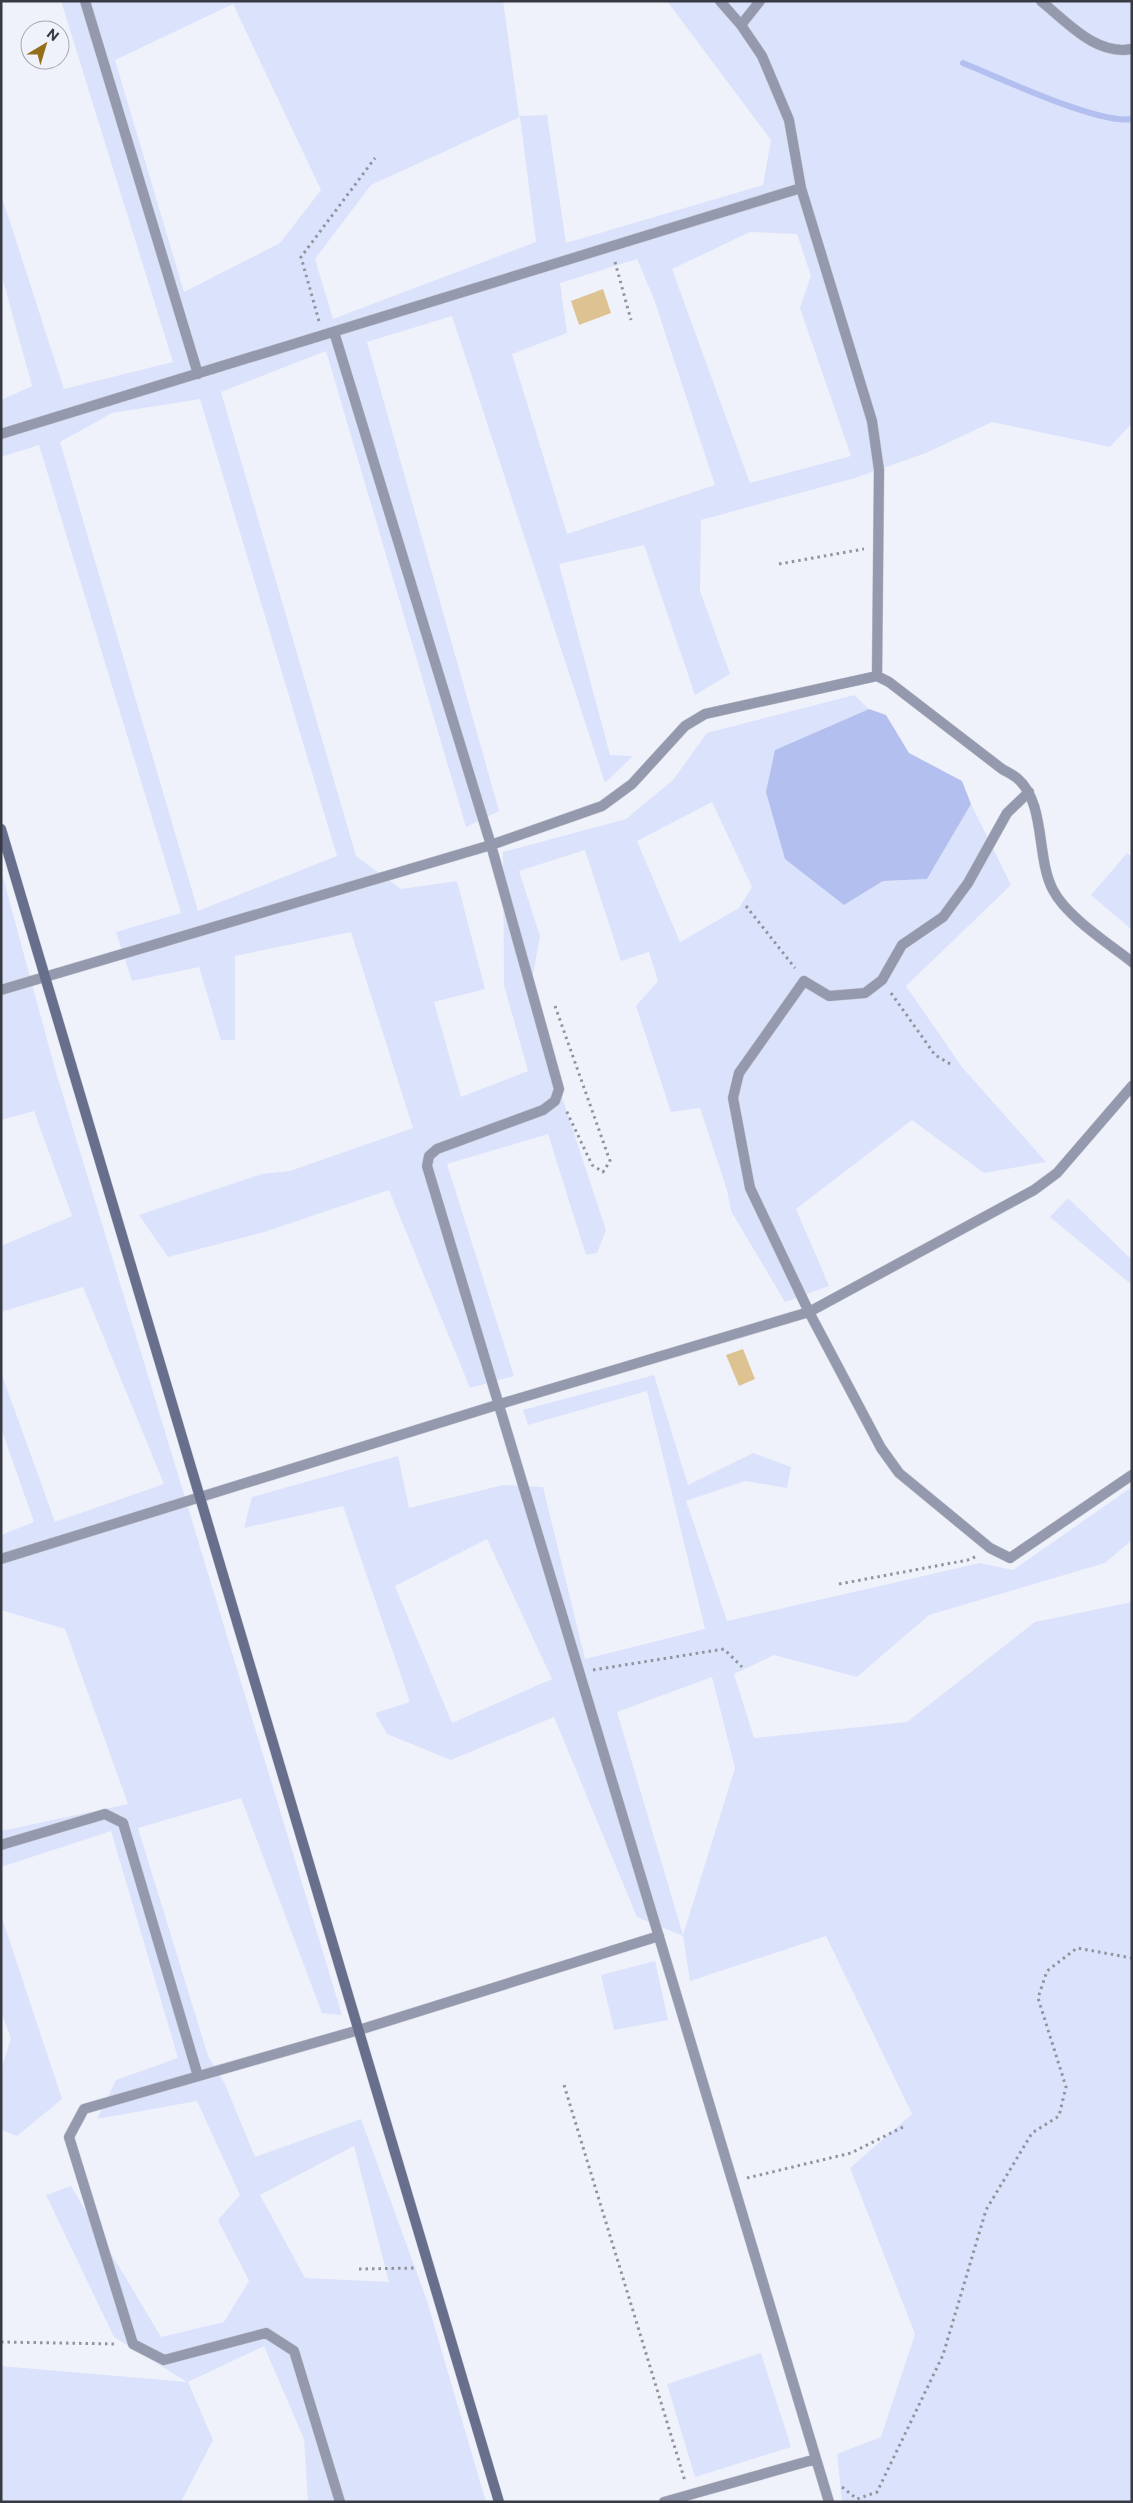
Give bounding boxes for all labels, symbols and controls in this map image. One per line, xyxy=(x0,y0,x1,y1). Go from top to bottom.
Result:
north arrow xyxy=(20,20,70,70)
text: N xyxy=(44,24,63,44)

